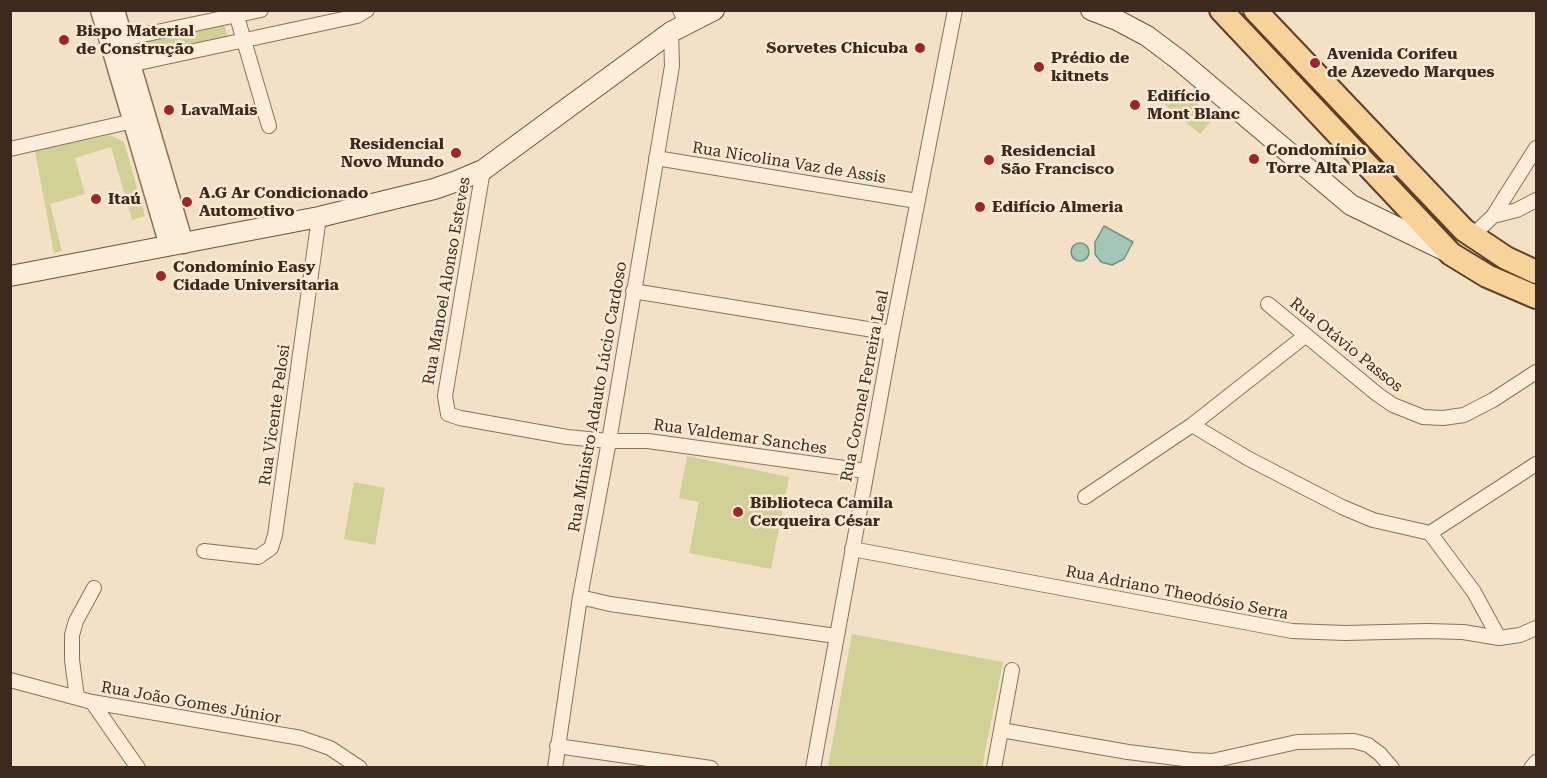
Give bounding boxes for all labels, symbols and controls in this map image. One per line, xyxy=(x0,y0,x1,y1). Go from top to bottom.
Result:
place label: Bispo Material de Construção xyxy=(76,21,194,59)
marker: Bispo Material de Construção xyxy=(57,33,71,47)
place label: Sorvetes Chicuba xyxy=(766,38,908,58)
marker: Sorvetes Chicuba xyxy=(913,41,927,55)
place label: Avenida Corifeu de Azevedo Marques xyxy=(1327,44,1495,82)
place label: Prédio de kitnets xyxy=(1051,48,1129,86)
marker: Avenida Corifeu de Azevedo Marques xyxy=(1308,56,1322,70)
marker: Prédio de kitnets xyxy=(1032,60,1046,74)
place label: Edifício Mont Blanc xyxy=(1147,86,1240,124)
marker: Edifício Mont Blanc xyxy=(1128,98,1142,112)
place label: LavaMais xyxy=(181,100,257,120)
marker: LavaMais xyxy=(162,103,176,117)
place label: Residencial Novo Mundo xyxy=(341,134,444,172)
street label: Rua Nicolina Vaz de Assis xyxy=(691,138,887,188)
place label: Condomínio Torre Alta Plaza xyxy=(1266,140,1395,178)
place label: Residencial São Francisco xyxy=(1001,141,1114,179)
marker: Residencial Novo Mundo xyxy=(449,146,463,160)
marker: Condomínio Torre Alta Plaza xyxy=(1247,152,1261,166)
marker: Residencial São Francisco xyxy=(982,153,996,167)
street label: Rua Manoel Alonso Esteves xyxy=(419,176,475,386)
place label: A.G Ar Condicionado Automotivo xyxy=(199,183,368,221)
place label: Itaú xyxy=(108,189,141,209)
marker: Itaú xyxy=(89,192,103,206)
marker: A.G Ar Condicionado Automotivo xyxy=(180,195,194,209)
place label: Edifício Almeria xyxy=(992,197,1123,217)
marker: Edifício Almeria xyxy=(973,200,987,214)
place label: Condomínio Easy Cidade Universitaria xyxy=(173,257,339,295)
street label: Rua Ministro Adauto Lúcio Cardoso xyxy=(565,260,631,534)
marker: Condomínio Easy Cidade Universitaria xyxy=(154,269,168,283)
street label: Rua Coronel Ferreira Leal xyxy=(837,288,893,484)
street label: Rua Otávio Passos xyxy=(1286,294,1406,396)
street label: Rua Vicente Pelosi xyxy=(256,343,294,487)
street label: Rua Valdemar Sanches xyxy=(652,415,828,459)
place label: Biblioteca Camila Cerqueira César xyxy=(750,493,893,531)
marker: Biblioteca Camila Cerqueira César xyxy=(731,505,745,519)
street label: Rua Adriano Theodósio Serra xyxy=(1064,562,1290,624)
street label: Rua João Gomes Júnior xyxy=(99,678,283,728)

